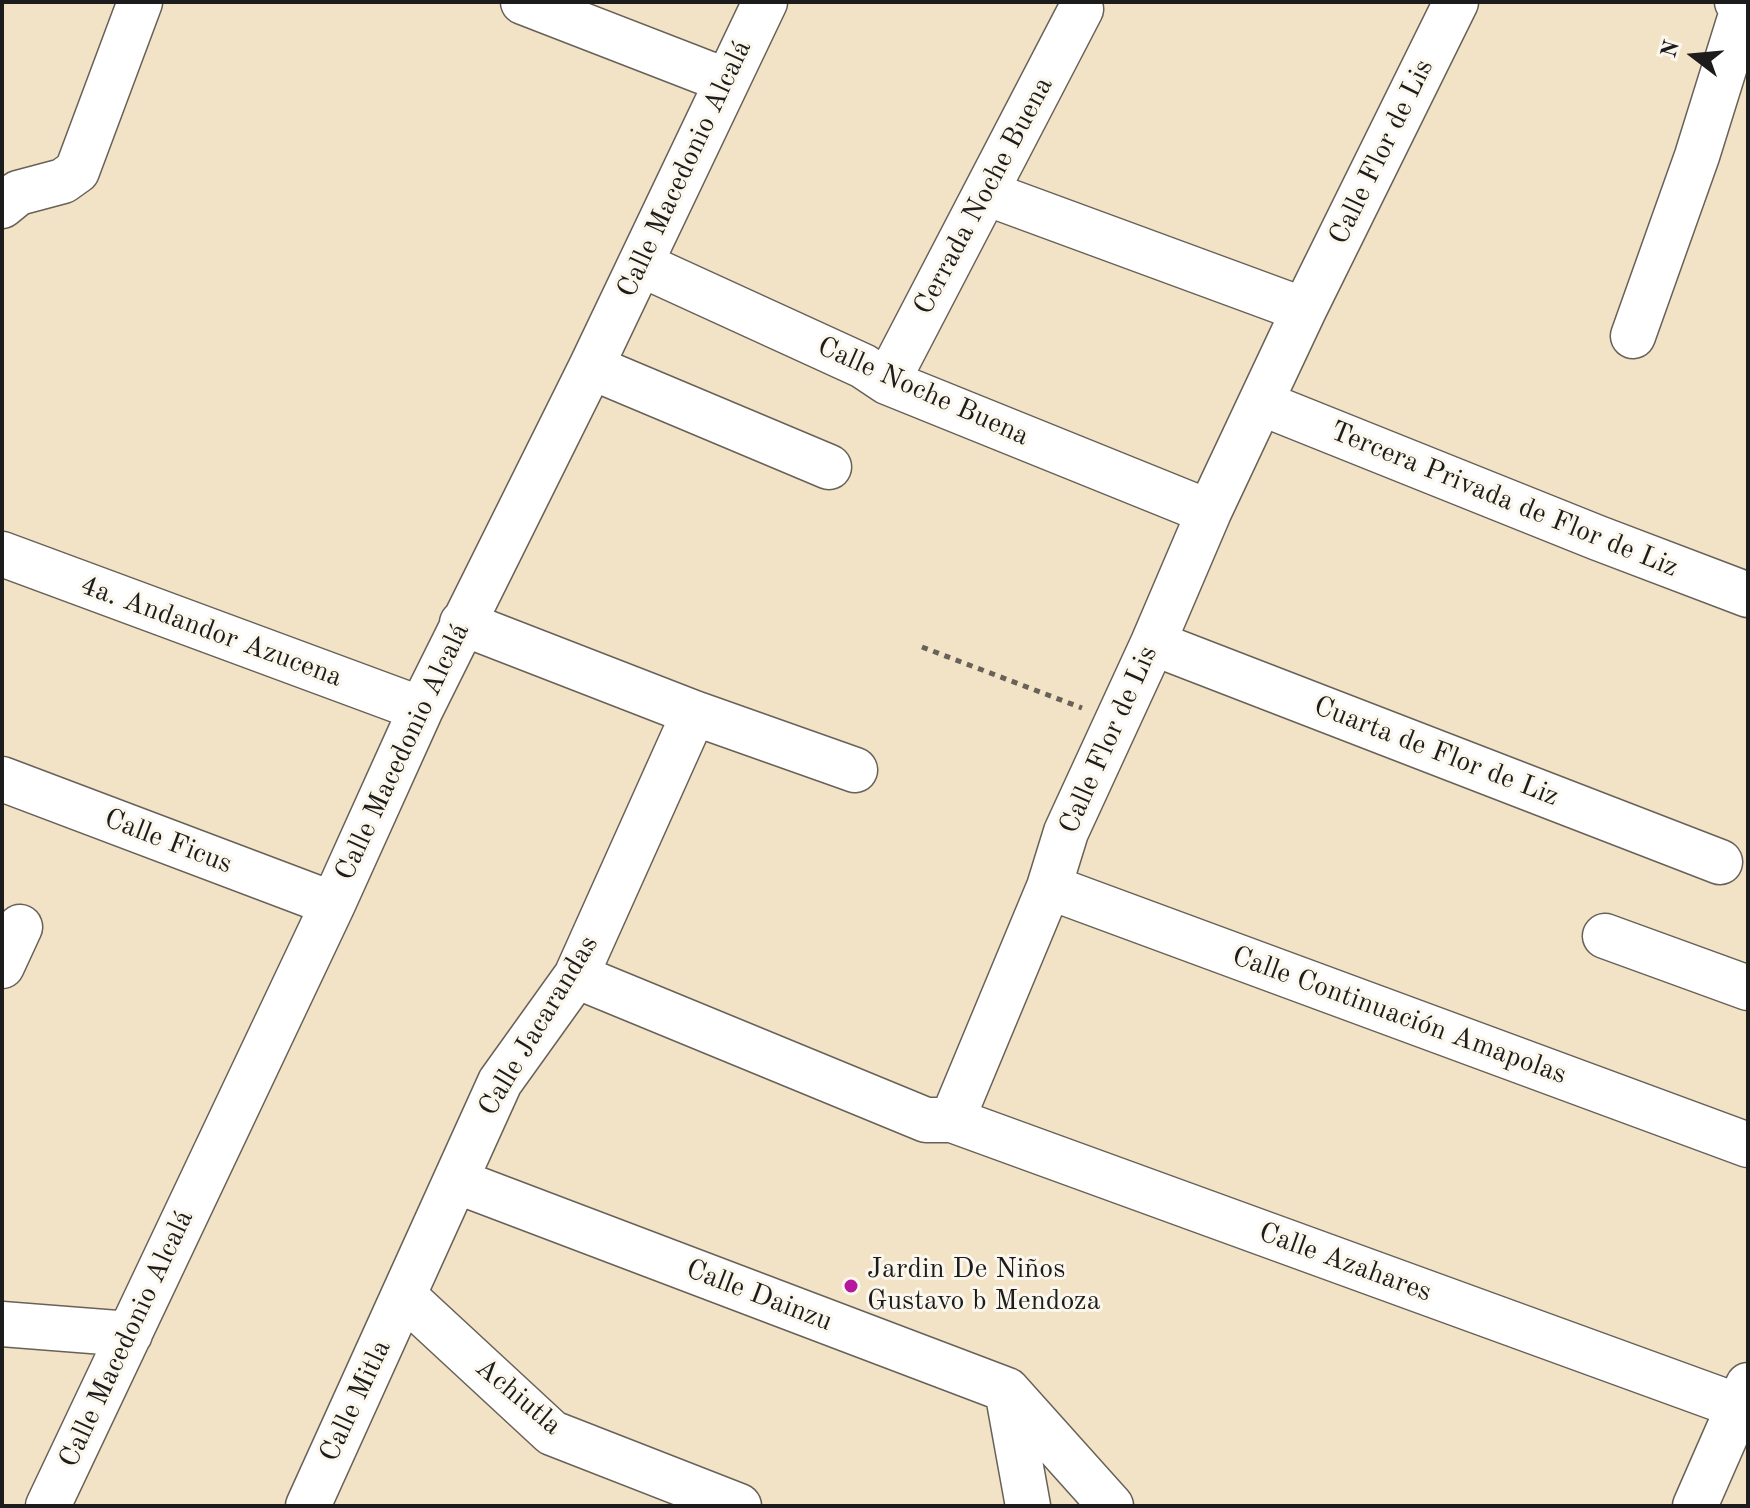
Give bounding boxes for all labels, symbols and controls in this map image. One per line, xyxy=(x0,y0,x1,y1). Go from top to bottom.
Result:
north arrow xyxy=(1654,16,1734,96)
street label: Calle Macedonio Alcalá xyxy=(611,35,759,303)
text: N xyxy=(1658,38,1684,60)
street label: Calle Flor de Lis xyxy=(1323,54,1441,250)
street label: Cerrada Noche Buena xyxy=(907,71,1061,321)
street label: Calle Noche Buena xyxy=(812,330,1034,454)
street label: Tercera Privada de Flor de Liz xyxy=(1325,415,1683,585)
street label: 4a. Andandor Azucena xyxy=(75,569,347,695)
street label: Calle Macedonio Alcalá xyxy=(329,618,477,886)
street label: Calle Flor de Lis xyxy=(1053,641,1165,839)
street label: Cuarta de Flor de Liz xyxy=(1309,690,1563,814)
street label: Calle Ficus xyxy=(99,802,237,882)
street label: Calle Jacarandas xyxy=(472,930,606,1122)
street label: Calle Continuación Amapolas xyxy=(1227,940,1571,1092)
street label: Calle Macedonio Alcalá xyxy=(53,1205,201,1473)
street label: Calle Azahares xyxy=(1254,1216,1436,1310)
street label: Calle Dainzu xyxy=(681,1253,837,1339)
place label: Jardin De Niños Gustavo b Mendoza xyxy=(867,1253,1101,1319)
marker: Jardin De Niños Gustavo b Mendoza xyxy=(842,1277,860,1295)
street label: Calle Mitla xyxy=(313,1335,399,1467)
street label: Achiutla xyxy=(468,1351,568,1443)

